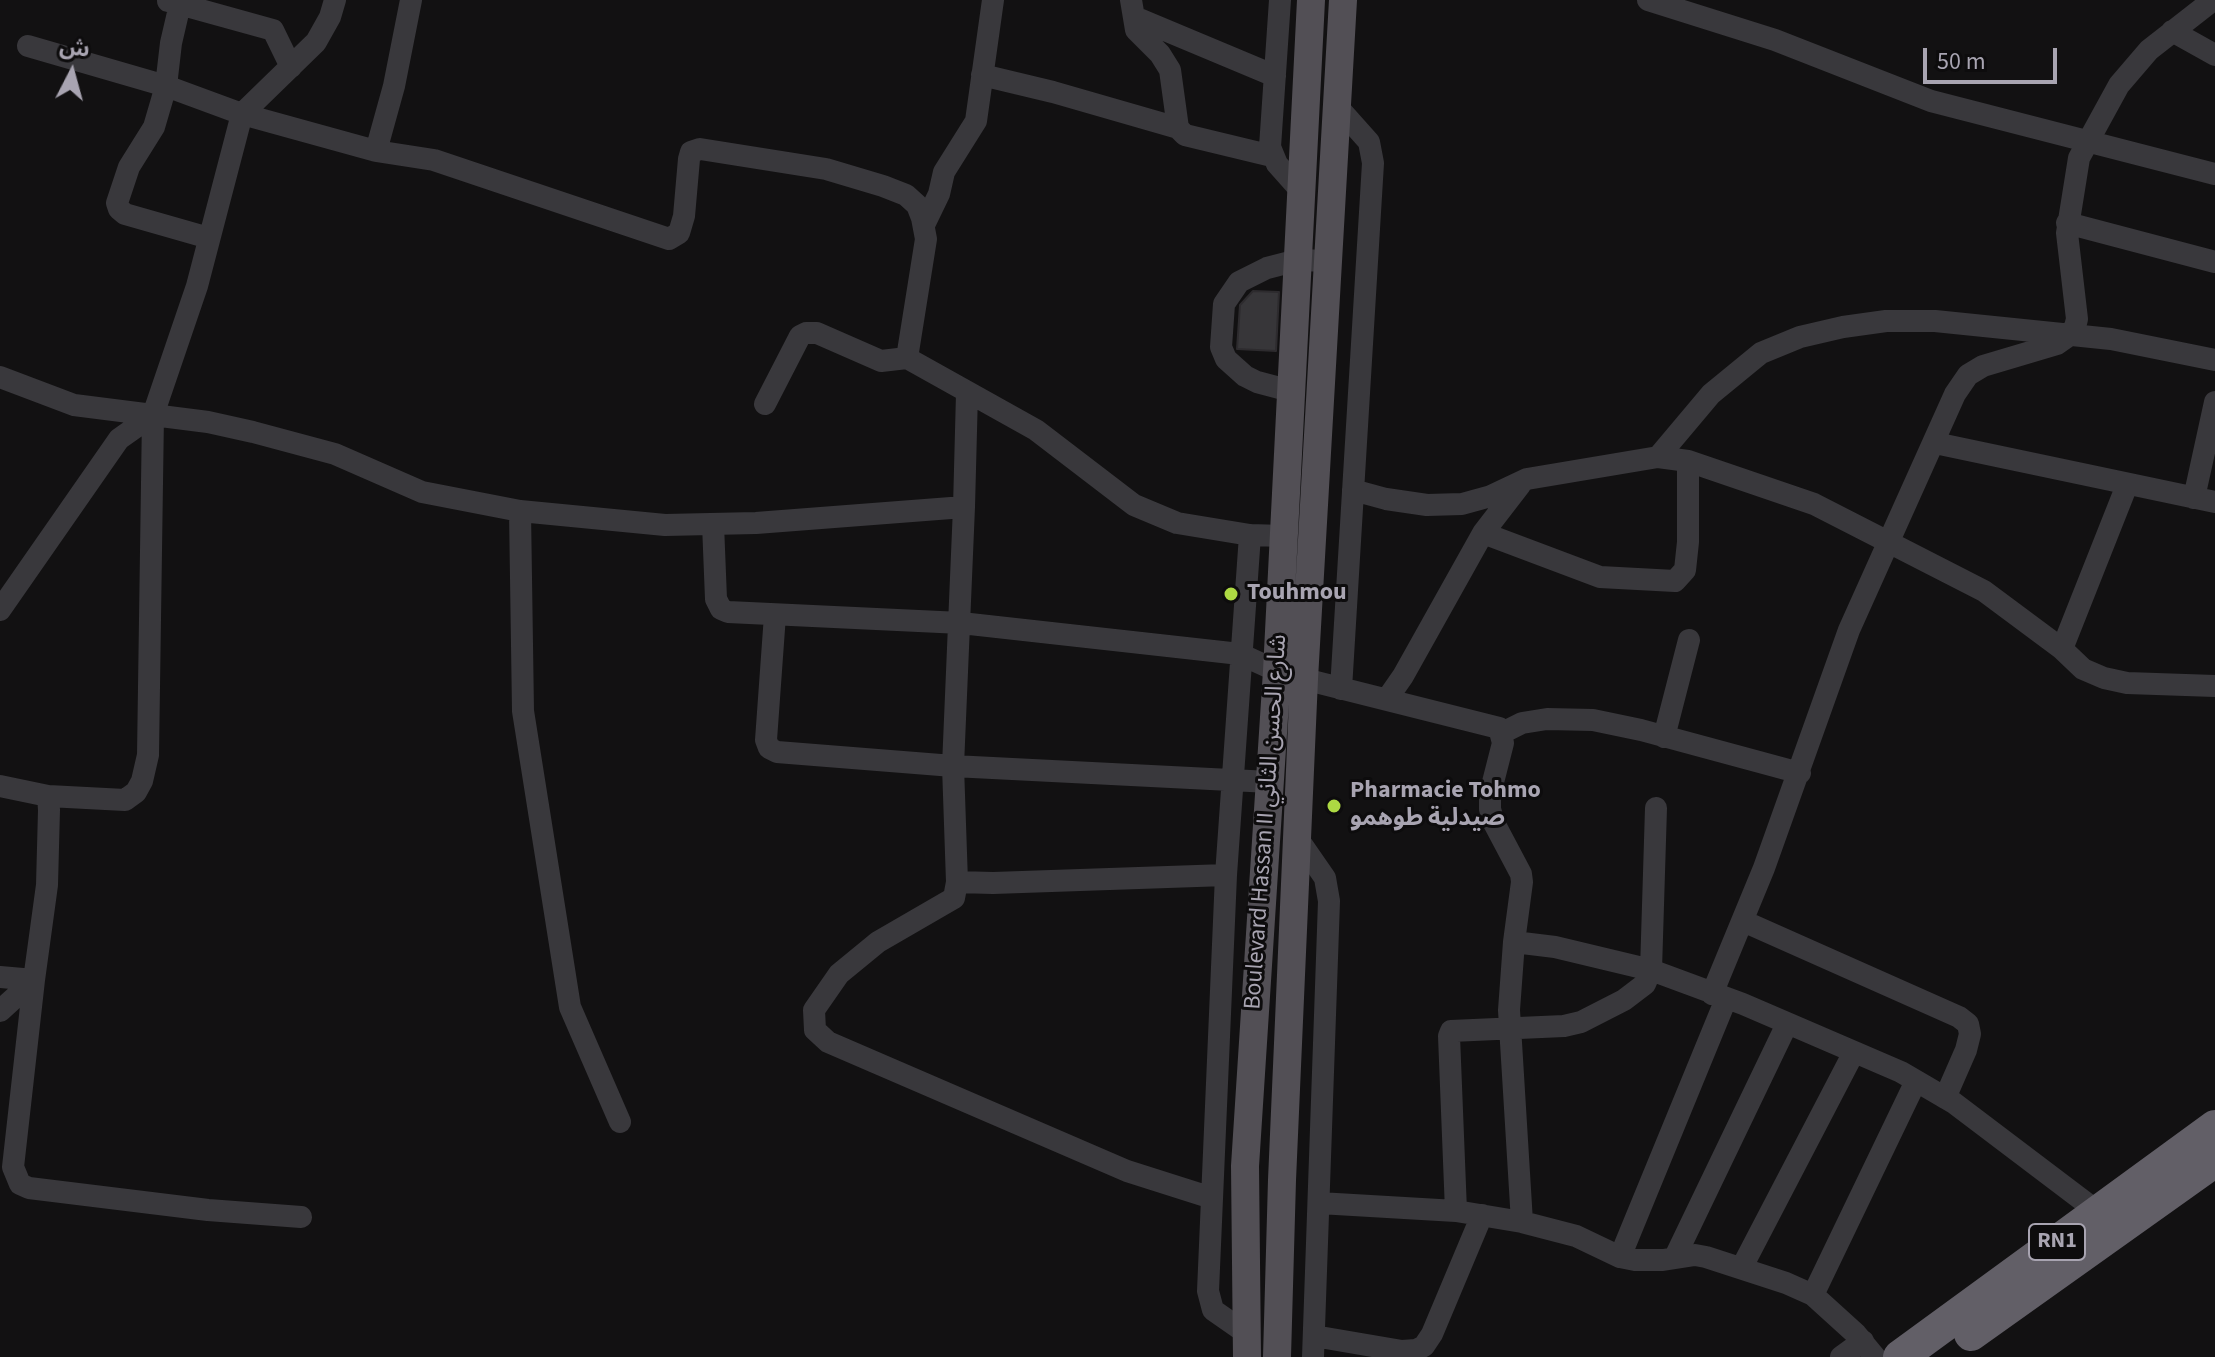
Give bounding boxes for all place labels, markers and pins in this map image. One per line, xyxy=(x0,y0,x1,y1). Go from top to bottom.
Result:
place label: Touhmou xyxy=(1247,580,1347,608)
marker: Touhmou xyxy=(1222,585,1240,603)
place label: Pharmacie Tohmo صيدلية طوهمو xyxy=(1350,778,1541,834)
marker: Pharmacie Tohmo صيدلية طوهمو xyxy=(1325,797,1343,815)

